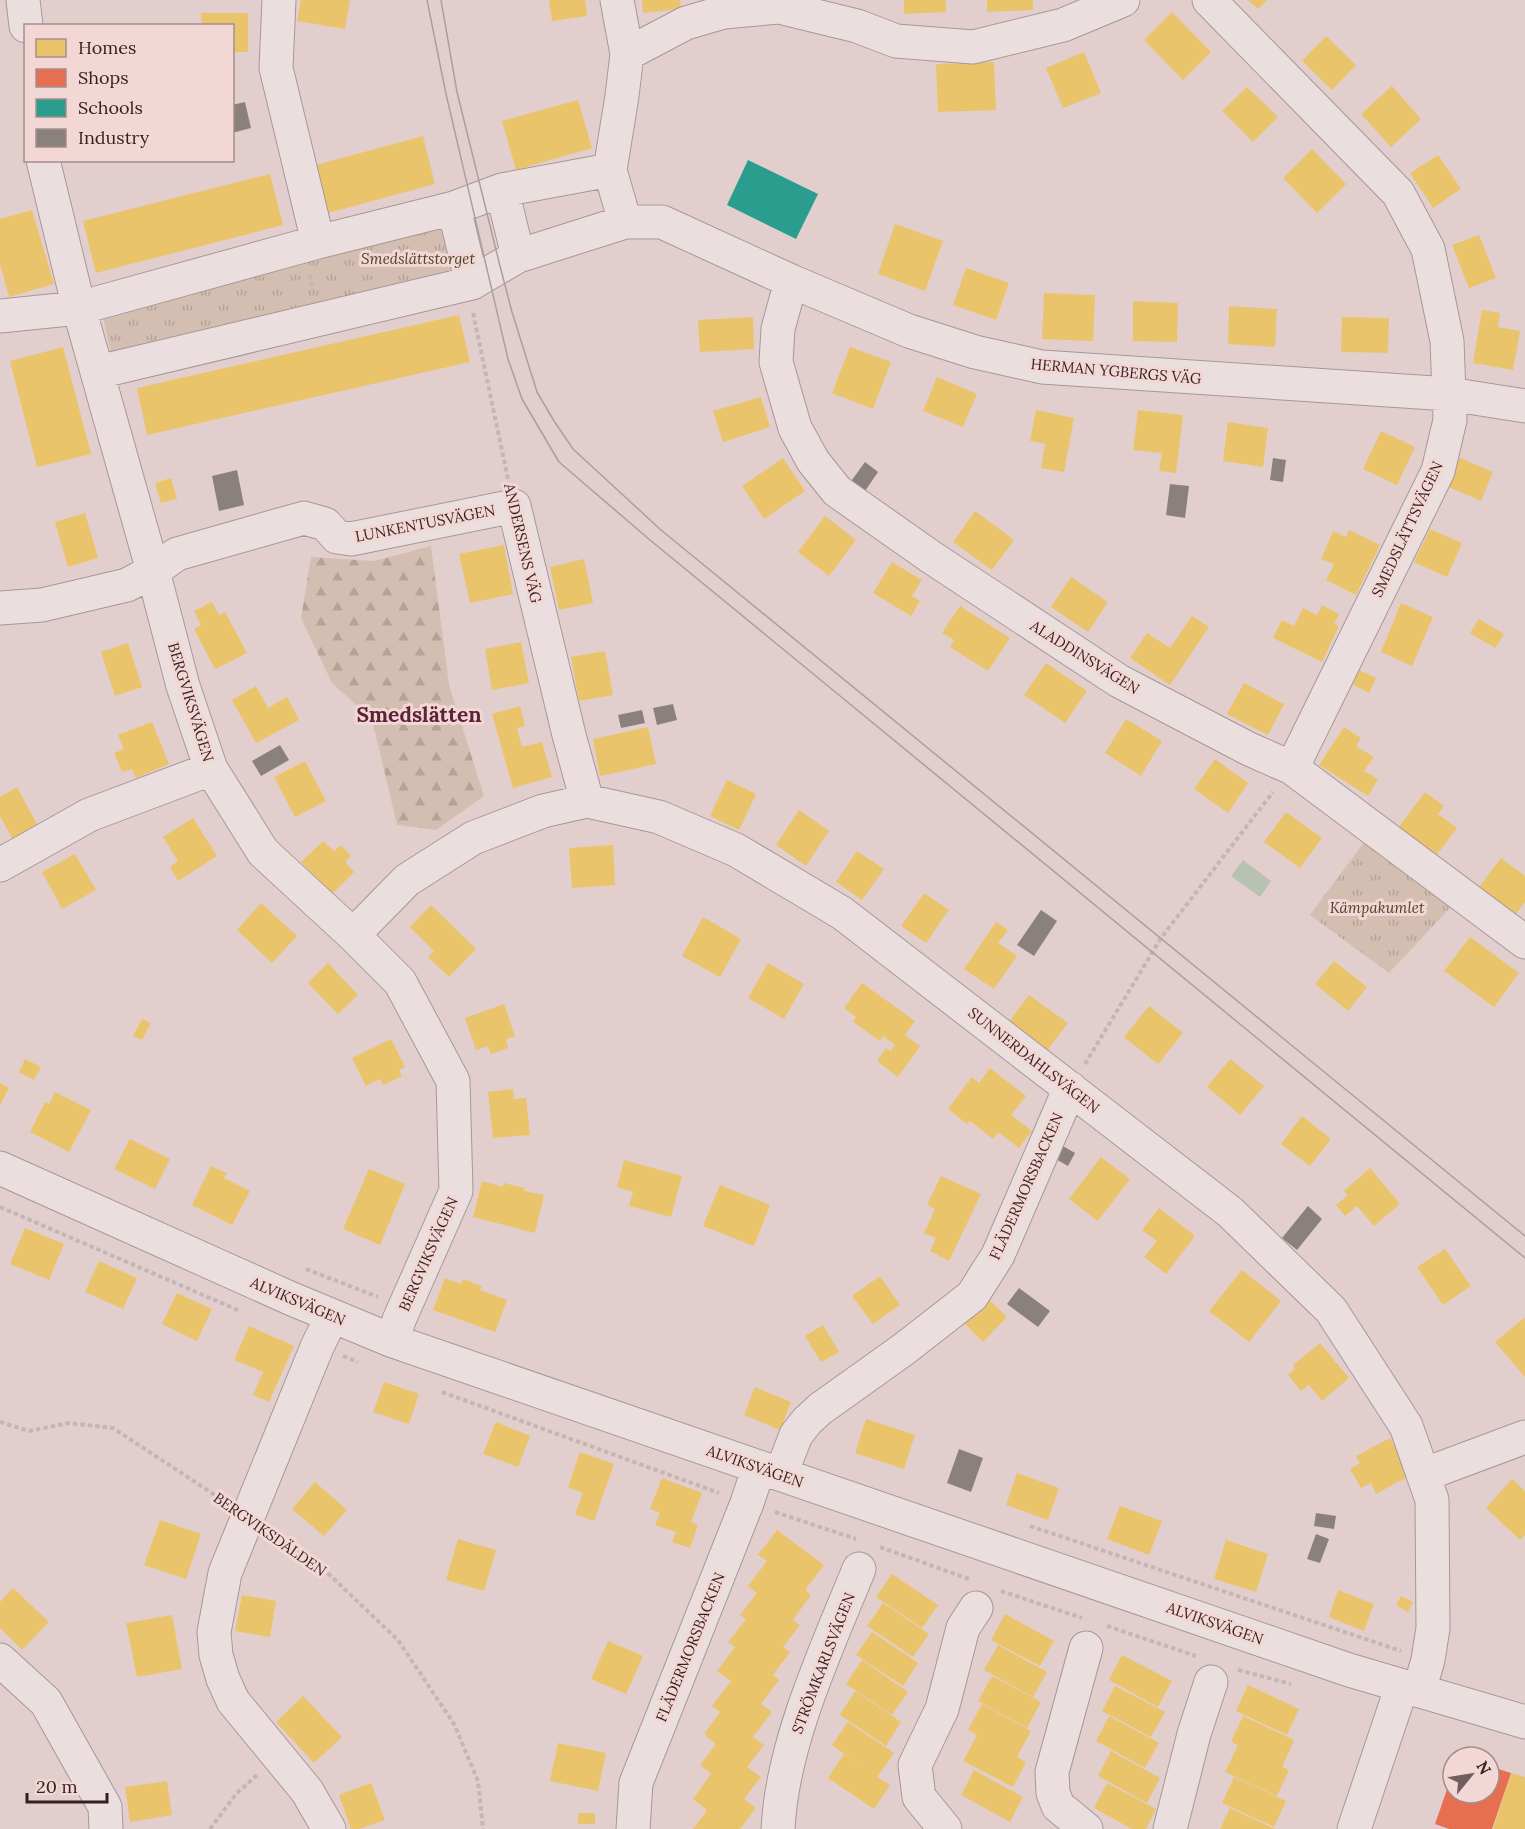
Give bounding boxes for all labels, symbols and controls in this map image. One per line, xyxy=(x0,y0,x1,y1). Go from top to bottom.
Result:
legend xyxy=(24,24,234,162)
text: Homes xyxy=(78,36,136,59)
text: Shops xyxy=(78,66,129,89)
text: Schools xyxy=(78,96,143,119)
text: Industry xyxy=(78,126,150,149)
park label: Smedslättstorget xyxy=(361,249,475,268)
street label: HERMAN YGBERGS VÄG xyxy=(1030,354,1203,388)
street label: SMEDSLÄTTSVÄGEN xyxy=(1367,458,1447,600)
street label: ANDERSENS VÄG xyxy=(500,480,546,605)
street label: LUNKENTUSVÄGEN xyxy=(353,500,497,546)
street label: ALADDINSVÄGEN xyxy=(1026,615,1143,698)
street label: BERGVIKSVÄGEN xyxy=(164,640,218,764)
district label: Smedslätten xyxy=(356,701,482,728)
park label: Kämpakumlet xyxy=(1330,898,1425,917)
street label: SUNNERDAHLSVÄGEN xyxy=(965,1003,1103,1117)
street label: FLÄDERMORSBACKEN xyxy=(985,1109,1067,1263)
street label: BERGVIKSVÄGEN xyxy=(394,1194,462,1314)
street label: ALVIKSVÄGEN xyxy=(247,1272,348,1330)
street label: ALVIKSVÄGEN xyxy=(703,1440,806,1491)
street label: BERGVIKSDÄLDEN xyxy=(210,1488,330,1580)
street label: FLÄDERMORSBACKEN xyxy=(651,1570,729,1724)
street label: STRÖMKARLSVÄGEN xyxy=(787,1590,859,1736)
street label: ALVIKSVÄGEN xyxy=(1163,1597,1266,1648)
north arrow xyxy=(1441,1745,1501,1805)
text: N xyxy=(1472,1757,1496,1778)
scale bar xyxy=(27,1766,106,1804)
text: 20 m xyxy=(36,1775,78,1798)

